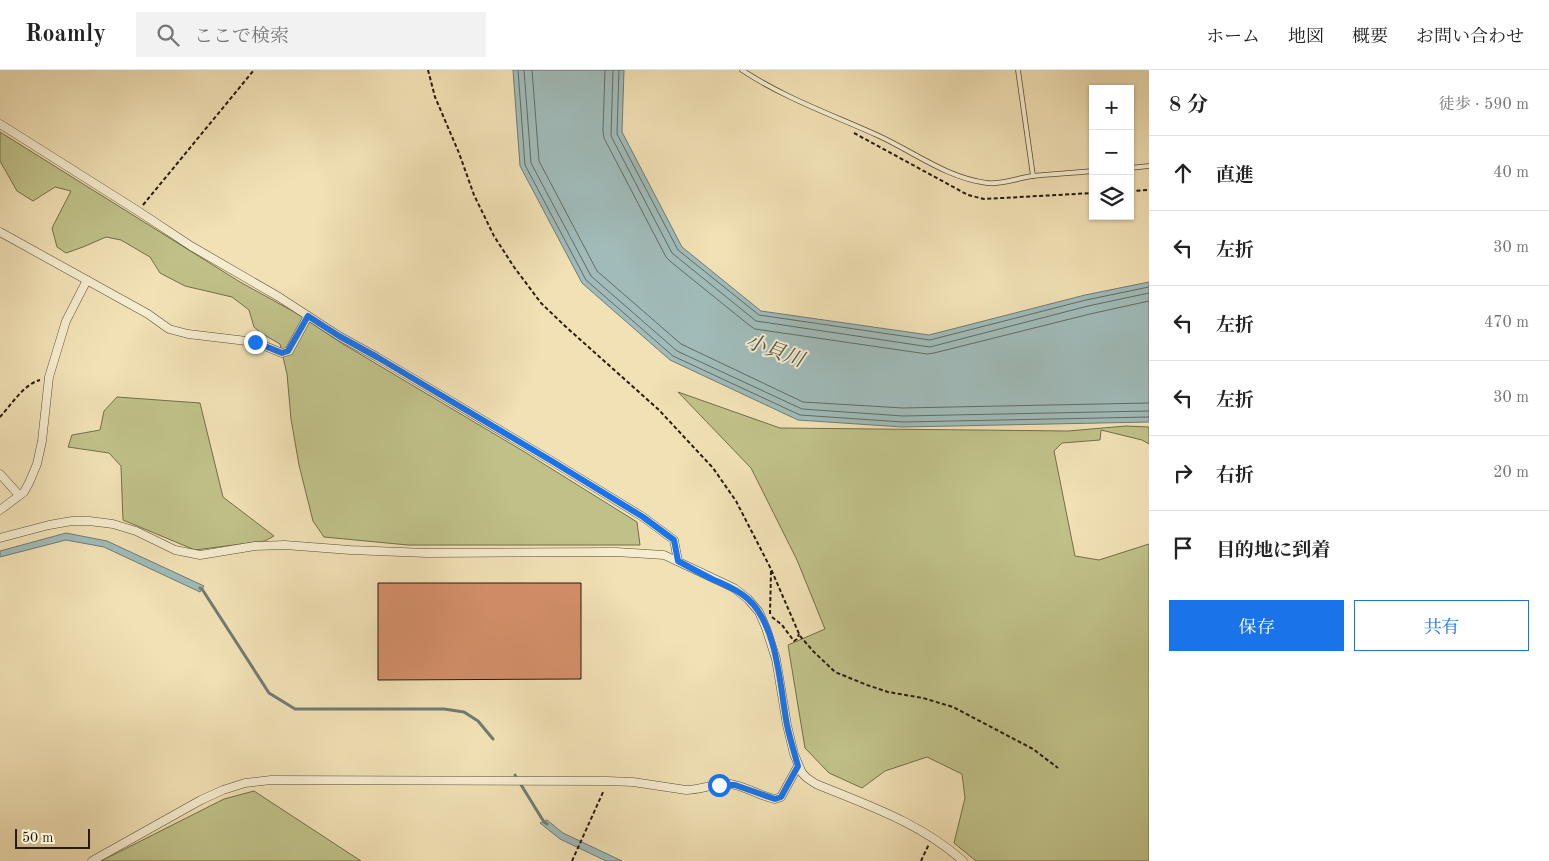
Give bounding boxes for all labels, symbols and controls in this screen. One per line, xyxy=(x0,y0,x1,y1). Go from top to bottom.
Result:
search box xyxy=(136,12,486,57)
icon: search xyxy=(154,21,182,49)
text: Roamly xyxy=(25,23,106,47)
text: ここで検索 xyxy=(194,28,289,47)
text: ホーム xyxy=(1206,28,1260,46)
text: 地図 xyxy=(1288,28,1324,46)
text: 概要 xyxy=(1352,28,1388,46)
text: お問い合わせ xyxy=(1416,28,1524,46)
map controls xyxy=(1089,85,1134,220)
button: + xyxy=(1089,85,1134,130)
text: 8 分 xyxy=(1169,95,1208,116)
text: 徒歩 · 590 m xyxy=(1439,97,1529,113)
button: − xyxy=(1089,130,1134,175)
icon: ahead xyxy=(1169,159,1197,187)
text: 40 m xyxy=(1493,165,1529,181)
text: 直進 xyxy=(1216,167,1254,186)
button: layers xyxy=(1089,175,1134,220)
icon: left xyxy=(1169,234,1197,262)
text: 30 m xyxy=(1493,240,1529,256)
text: 左折 xyxy=(1216,242,1254,261)
icon: left xyxy=(1169,309,1197,337)
text: 470 m xyxy=(1484,315,1529,331)
text: 左折 xyxy=(1216,317,1254,336)
water label: 小貝川 xyxy=(743,330,808,372)
route end xyxy=(244,331,267,354)
icon: left xyxy=(1169,384,1197,412)
text: 30 m xyxy=(1493,390,1529,406)
text: 左折 xyxy=(1216,392,1254,411)
icon: right xyxy=(1169,459,1197,487)
text: 20 m xyxy=(1493,465,1529,481)
text: 右折 xyxy=(1216,467,1254,486)
icon: arrive xyxy=(1169,534,1197,562)
text: 目的地に到着 xyxy=(1216,542,1330,561)
button: 保存 xyxy=(1169,600,1344,651)
button: 共有 xyxy=(1354,600,1529,651)
route start xyxy=(708,774,731,797)
scale bar xyxy=(15,826,90,849)
text: 50 m xyxy=(22,831,53,845)

